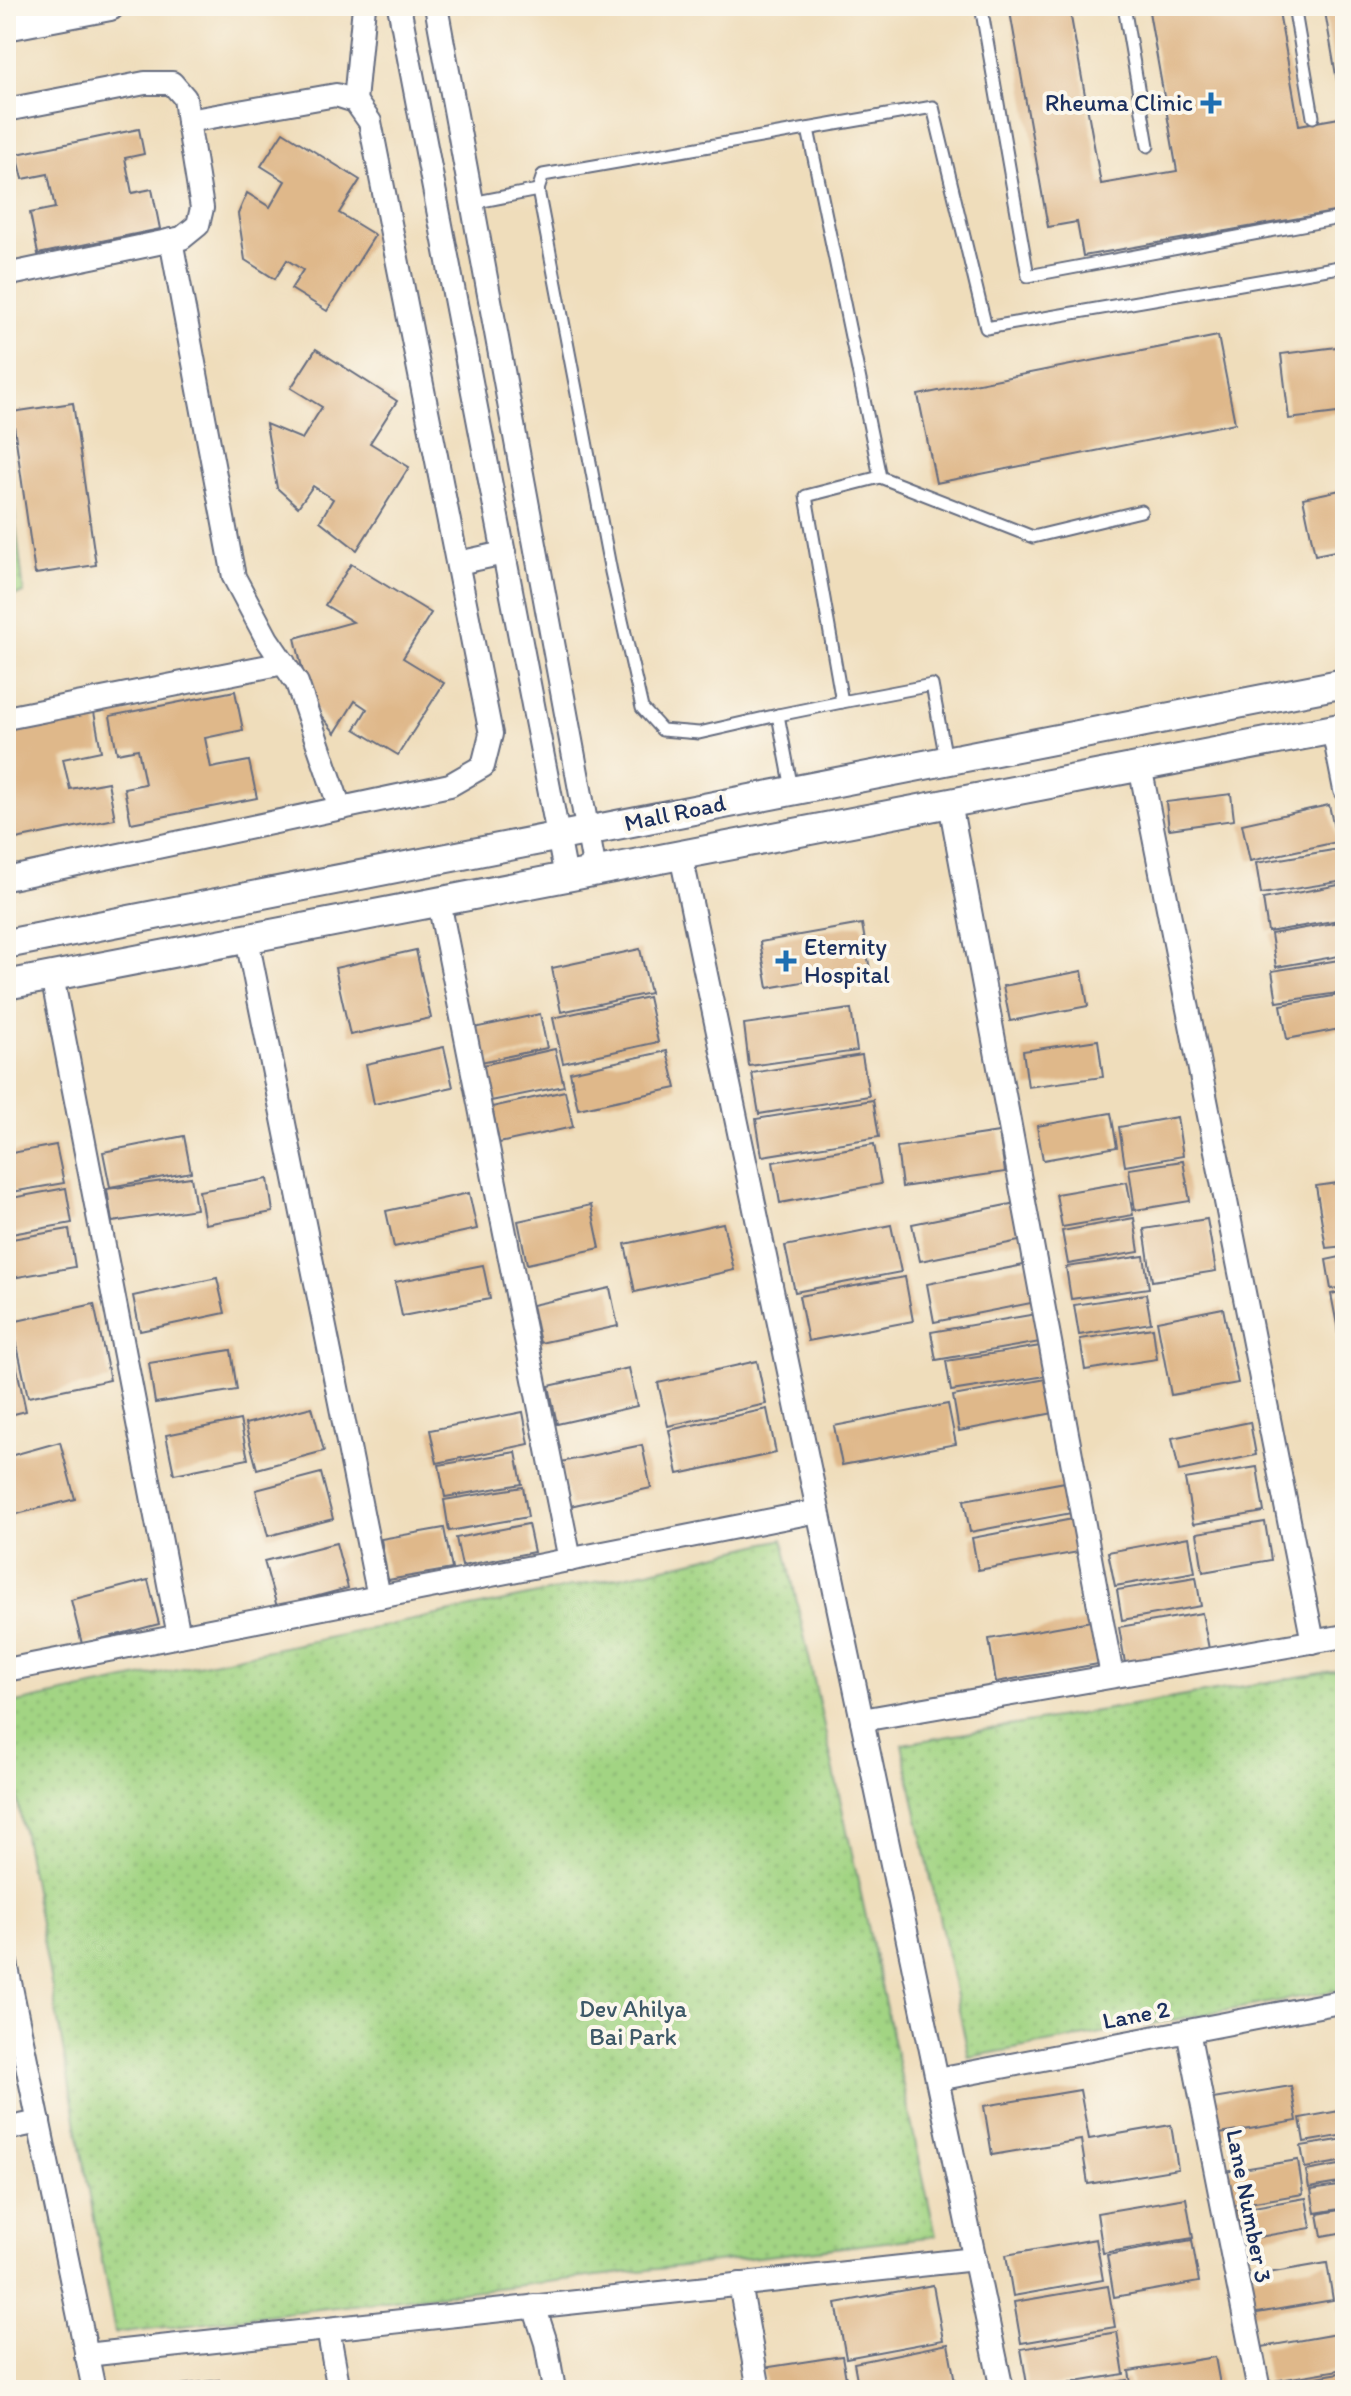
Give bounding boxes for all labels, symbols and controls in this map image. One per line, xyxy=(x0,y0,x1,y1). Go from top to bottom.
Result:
place label: Rheuma Clinic xyxy=(1045,88,1193,117)
marker: Rheuma Clinic xyxy=(1200,92,1222,114)
street label: Mall Road xyxy=(622,788,728,837)
place label: Eternity Hospital xyxy=(804,932,890,989)
marker: Eternity Hospital xyxy=(775,950,797,972)
park label: Dev Ahilya Bai Park xyxy=(579,1994,688,2051)
street label: Lane 2 xyxy=(1100,1994,1172,2035)
street label: Lane Number 3 xyxy=(1220,2127,1279,2285)

